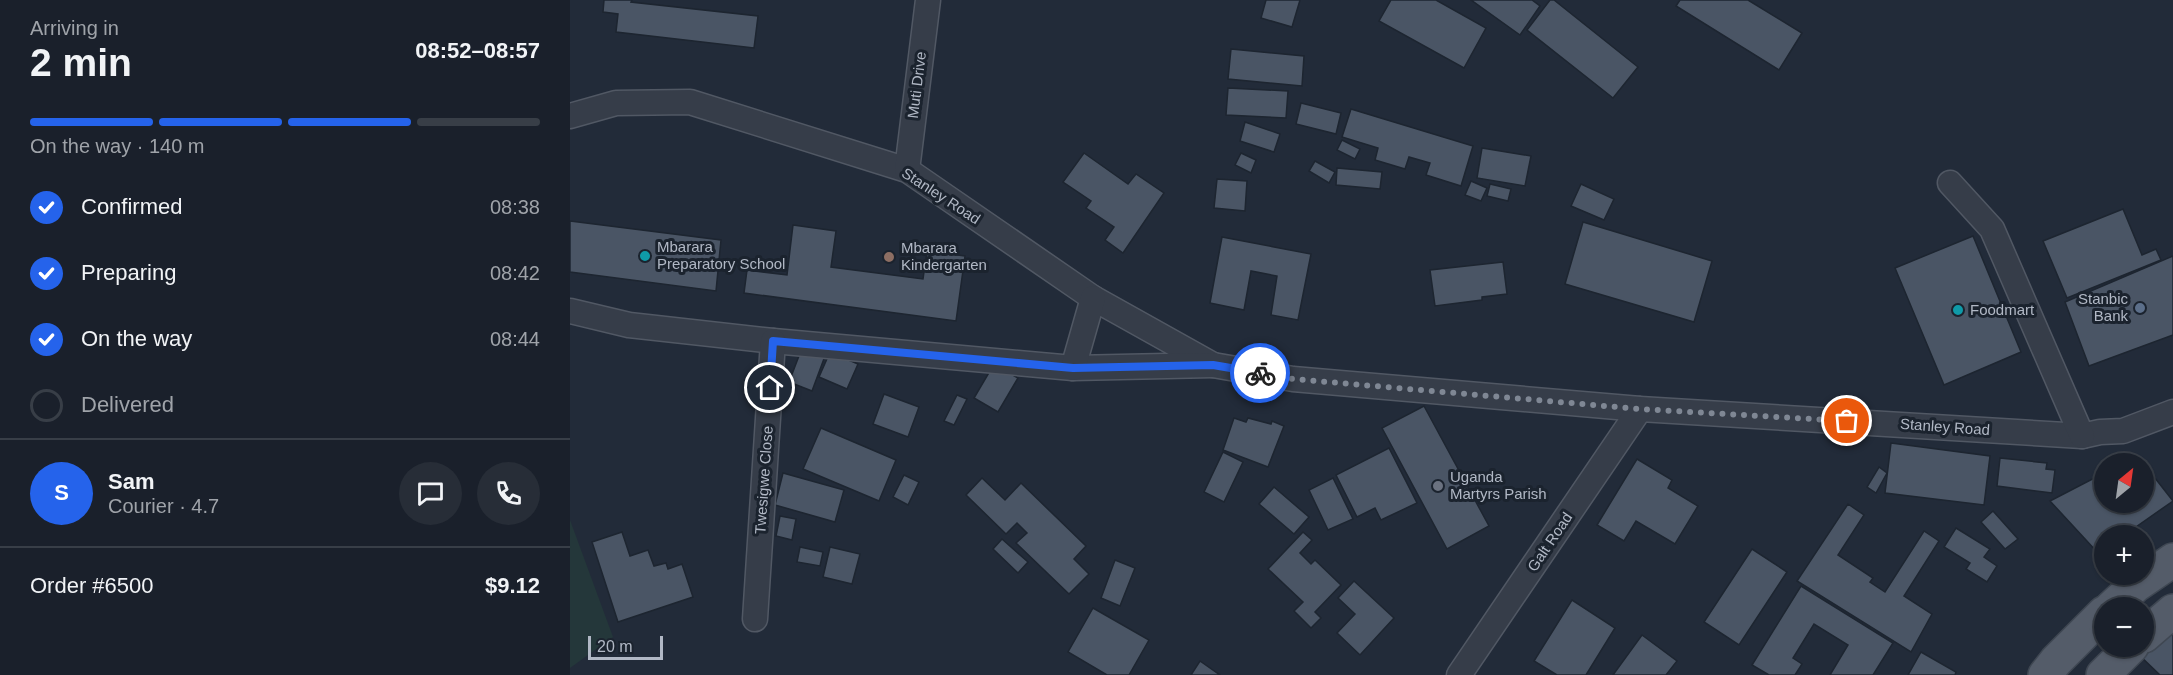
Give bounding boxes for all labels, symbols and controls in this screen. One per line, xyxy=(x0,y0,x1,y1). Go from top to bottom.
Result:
text: Arriving in xyxy=(30,17,119,39)
text: 08:52–08:57 xyxy=(415,38,540,63)
text: 2 min xyxy=(30,41,132,84)
street label: Muti Drive xyxy=(904,50,929,119)
text: On the way · 140 m xyxy=(30,135,205,157)
street label: Stanley Road xyxy=(899,164,984,227)
icon: check xyxy=(30,191,63,224)
text: Confirmed xyxy=(81,194,182,219)
text: 08:38 xyxy=(490,196,540,218)
place label: Mbarara Preparatory School xyxy=(657,238,785,272)
place label: Mbarara Kindergarten xyxy=(901,239,987,273)
marker: Mbarara Preparatory School xyxy=(638,249,652,263)
marker: Mbarara Kindergarten xyxy=(882,250,896,264)
icon: check xyxy=(30,257,63,290)
text: Preparing xyxy=(81,260,176,285)
text: 08:42 xyxy=(490,262,540,284)
place label: Stanbic Bank xyxy=(2078,290,2128,324)
place label: Foodmart xyxy=(1970,301,2035,318)
marker: Stanbic Bank xyxy=(2133,301,2147,315)
marker: Foodmart xyxy=(1951,303,1965,317)
icon: check xyxy=(30,323,63,356)
text: On the way xyxy=(81,326,192,351)
text: 08:44 xyxy=(490,328,540,350)
courier xyxy=(1230,343,1290,403)
icon: bike xyxy=(1244,357,1277,390)
pin xyxy=(744,362,795,413)
icon: home xyxy=(753,371,786,404)
text: Delivered xyxy=(81,392,174,417)
pin xyxy=(1821,395,1872,446)
icon: bag xyxy=(1830,404,1863,437)
street label: Stanley Road xyxy=(1900,415,1991,438)
street label: Twesigwe Close xyxy=(751,425,776,535)
north arrow xyxy=(2094,453,2154,513)
map controls xyxy=(2094,453,2154,657)
button: chat xyxy=(399,462,462,525)
button: phone xyxy=(477,462,540,525)
place label: Uganda Martyrs Parish xyxy=(1450,468,1547,502)
text: Sam xyxy=(108,469,154,494)
marker: Uganda Martyrs Parish xyxy=(1431,479,1445,493)
text: S xyxy=(54,480,69,505)
text: Courier · 4.7 xyxy=(108,495,219,517)
street label: Galt Road xyxy=(1524,509,1576,574)
button: + xyxy=(2094,525,2154,585)
text: Order #6500 xyxy=(30,573,154,598)
text: $9.12 xyxy=(485,573,540,598)
button: − xyxy=(2094,597,2154,657)
scale bar xyxy=(588,633,663,660)
text: 20 m xyxy=(597,638,633,655)

